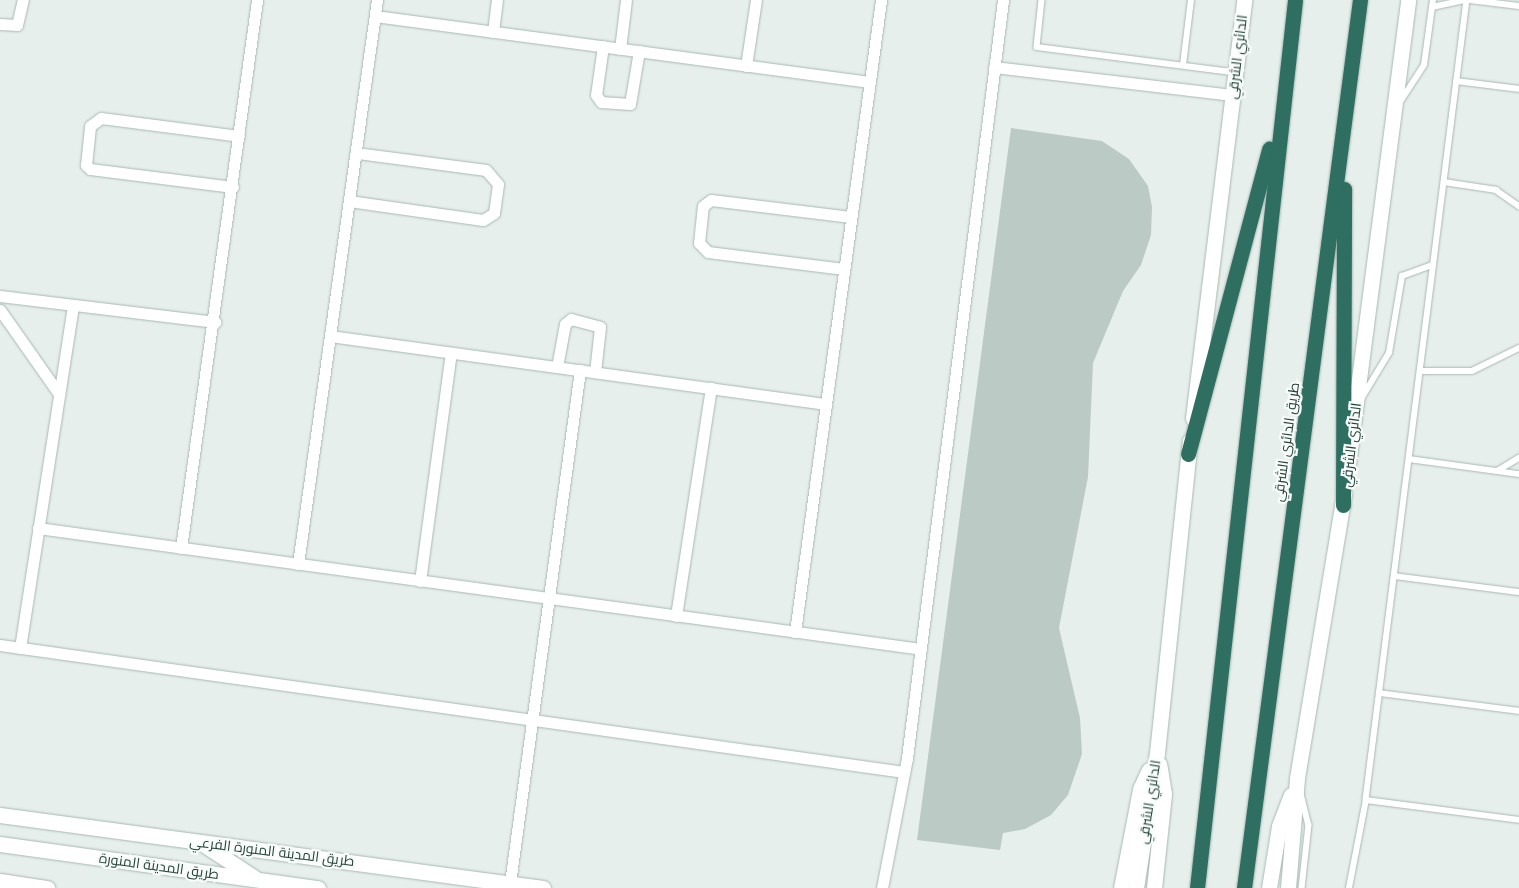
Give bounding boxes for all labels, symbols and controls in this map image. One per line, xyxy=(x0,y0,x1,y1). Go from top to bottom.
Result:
street label: الدائري الشرقي xyxy=(1224,14,1250,100)
street label: طريق الدائري الشرقي xyxy=(1269,381,1303,503)
street label: الدائري الشرقي xyxy=(1338,402,1364,488)
street label: الدائري الشرقي xyxy=(1134,759,1164,845)
street label: طريق المدينة المنورة الفرعي xyxy=(189,833,355,869)
street label: طريق المدينة المنورة xyxy=(98,849,220,883)

